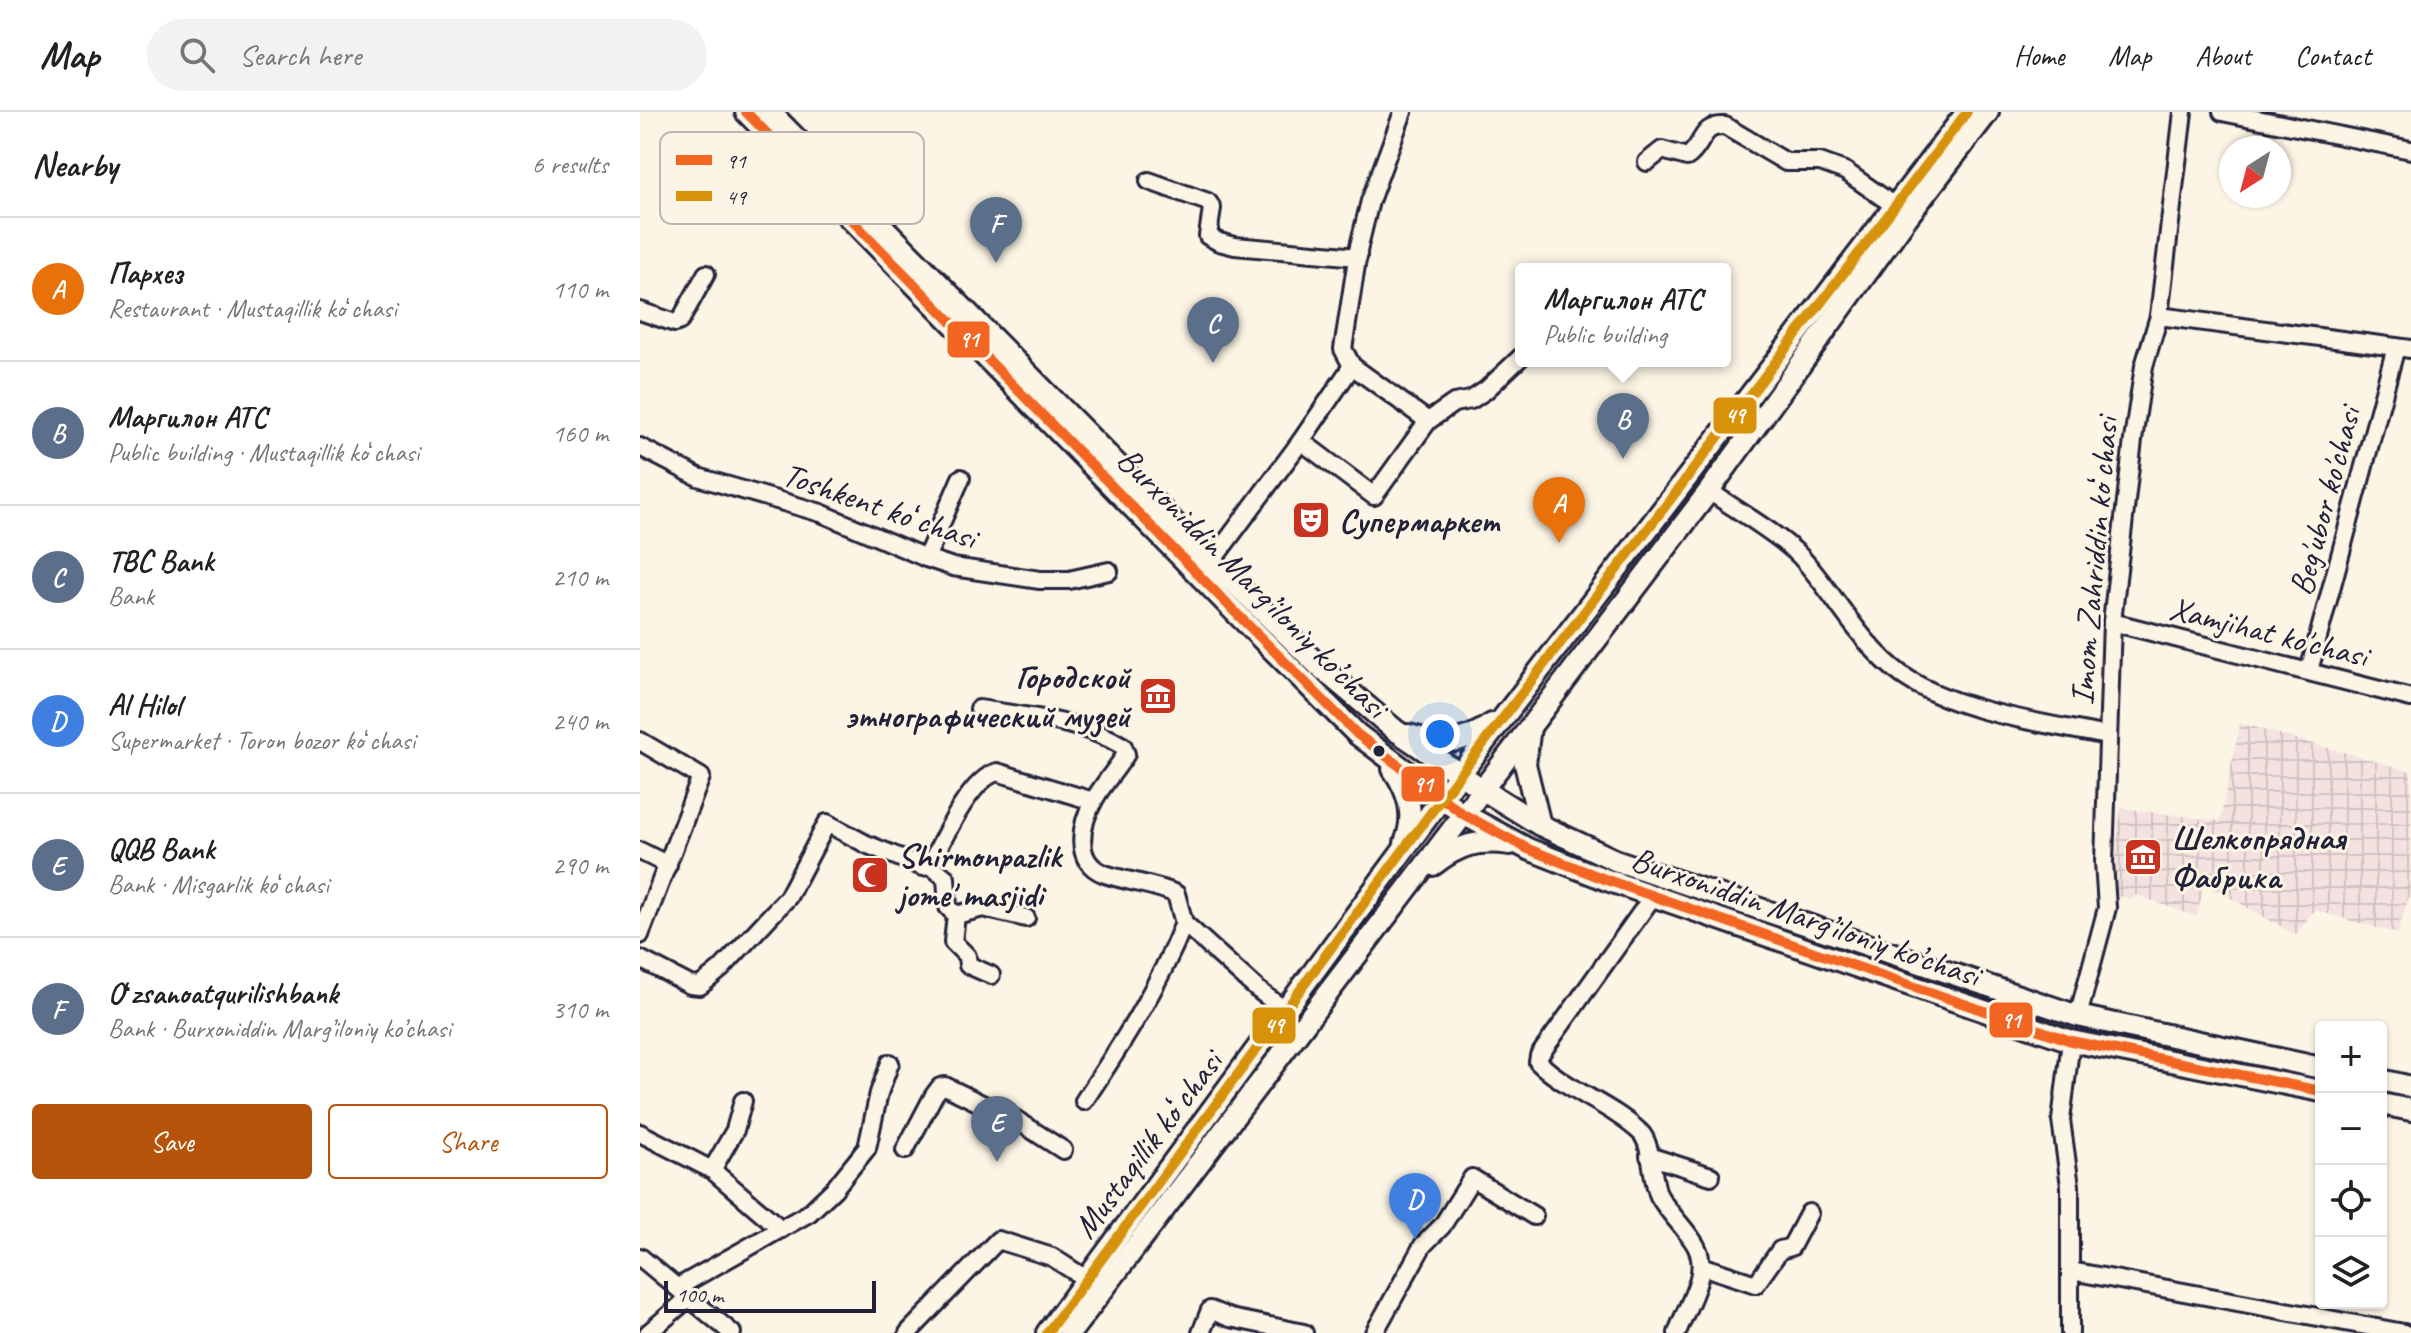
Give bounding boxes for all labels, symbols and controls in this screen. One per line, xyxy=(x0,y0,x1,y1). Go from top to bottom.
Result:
search box xyxy=(147,19,707,91)
text: Map xyxy=(40,32,99,79)
icon: search xyxy=(175,33,219,77)
text: Search here xyxy=(239,36,361,74)
text: Home xyxy=(2014,38,2064,73)
text: Map xyxy=(2108,38,2151,73)
text: About xyxy=(2195,38,2251,73)
text: Contact xyxy=(2295,38,2371,73)
legend xyxy=(660,132,924,224)
north arrow xyxy=(2219,136,2291,208)
text: Nearby xyxy=(32,143,118,186)
text: 91 xyxy=(726,147,747,175)
text: 6 results xyxy=(532,148,608,181)
text: 49 xyxy=(726,183,748,211)
pin: F xyxy=(970,197,1022,263)
text: Пархез xyxy=(108,254,183,292)
popup xyxy=(1515,263,1731,367)
text: A xyxy=(51,273,65,306)
text: 110 m xyxy=(552,273,608,306)
text: Маргилон АТС xyxy=(1543,280,1703,318)
text: Restaurant · Mustaqillik koʻchasi xyxy=(108,292,397,325)
pin: C xyxy=(1187,297,1239,363)
text: Public building xyxy=(1543,318,1667,351)
line badge: 91 xyxy=(946,320,991,359)
text: 91 xyxy=(959,326,981,354)
pin: B xyxy=(1597,393,1649,459)
line badge: 49 xyxy=(1712,396,1758,435)
text: Маргилон АТС xyxy=(108,398,267,436)
street label: Beg'ubor ko'chasi xyxy=(2279,399,2371,600)
text: 49 xyxy=(1725,402,1747,430)
street label: Imom Zahriddin koʻchasi xyxy=(2060,412,2128,707)
text: B xyxy=(51,417,65,450)
text: 160 m xyxy=(552,417,608,450)
text: Public building · Mustaqillik koʻchasi xyxy=(108,436,420,469)
street label: Burxoniddin Marg’iloniy ko’chasi xyxy=(1108,438,1400,729)
street label: Toshkent koʻchasi xyxy=(777,452,986,560)
pin: A xyxy=(1533,477,1585,543)
theatre icon: Супермаркет xyxy=(1290,499,1332,541)
place label: Супермаркет xyxy=(1339,499,1502,542)
text: TBC Bank xyxy=(108,542,213,580)
text: C xyxy=(52,561,64,594)
text: 210 m xyxy=(552,561,608,594)
text: Bank xyxy=(108,580,154,613)
street label: Xamjihat ko'chasi xyxy=(2165,586,2376,678)
place label: Городской этнографический музей xyxy=(846,655,1133,738)
museum icon: Городской этнографический музей xyxy=(1137,675,1179,717)
text: Al Hilol xyxy=(108,686,181,724)
text: D xyxy=(50,705,66,738)
text: 240 m xyxy=(552,705,608,738)
your location xyxy=(1420,714,1460,754)
text: Supermarket · Toron bozor koʻchasi xyxy=(108,724,415,757)
unlabelled marker xyxy=(1371,743,1387,759)
line badge: 91 xyxy=(1400,765,1446,803)
text: 91 xyxy=(1413,771,1435,799)
place label: Шелкопрядная Фабрика xyxy=(2171,816,2347,898)
text: QQB Bank xyxy=(108,830,214,868)
place label: Shirmonpazlik jome' masjidi xyxy=(894,834,1064,916)
museum icon: Шелкопрядная Фабрика xyxy=(2122,836,2164,878)
street label: Burxoniddin Marg’iloniy ko’chasi xyxy=(1626,837,1989,997)
text: E xyxy=(51,849,65,882)
text: 290 m xyxy=(552,849,608,882)
mosque icon: Shirmonpazlik jome' masjidi xyxy=(849,854,891,896)
text: Bank · Misgarlik koʻchasi xyxy=(108,868,329,901)
text: Oʻzsanoatqurilishbank xyxy=(108,974,338,1012)
text: F xyxy=(52,993,64,1026)
text: 310 m xyxy=(552,993,608,1026)
line badge: 91 xyxy=(1988,1001,2034,1039)
line badge: 49 xyxy=(1251,1006,1297,1045)
text: 91 xyxy=(2001,1007,2023,1035)
text: Bank · Burxoniddin Marg’iloniy ko’chasi xyxy=(108,1012,451,1045)
text: 49 xyxy=(1264,1012,1286,1040)
map controls xyxy=(2315,1021,2387,1309)
button: + xyxy=(2315,1021,2387,1093)
street label: Mustaqillik koʻchasi xyxy=(1063,1039,1234,1246)
button: − xyxy=(2315,1093,2387,1165)
pin: E xyxy=(971,1096,1023,1162)
button: Save xyxy=(32,1104,312,1179)
button: Share xyxy=(328,1104,608,1179)
button: locate xyxy=(2315,1165,2387,1237)
pin: D xyxy=(1389,1173,1441,1239)
button: layers xyxy=(2315,1237,2387,1309)
scale bar xyxy=(664,1277,876,1313)
text: 100 m xyxy=(676,1281,723,1309)

